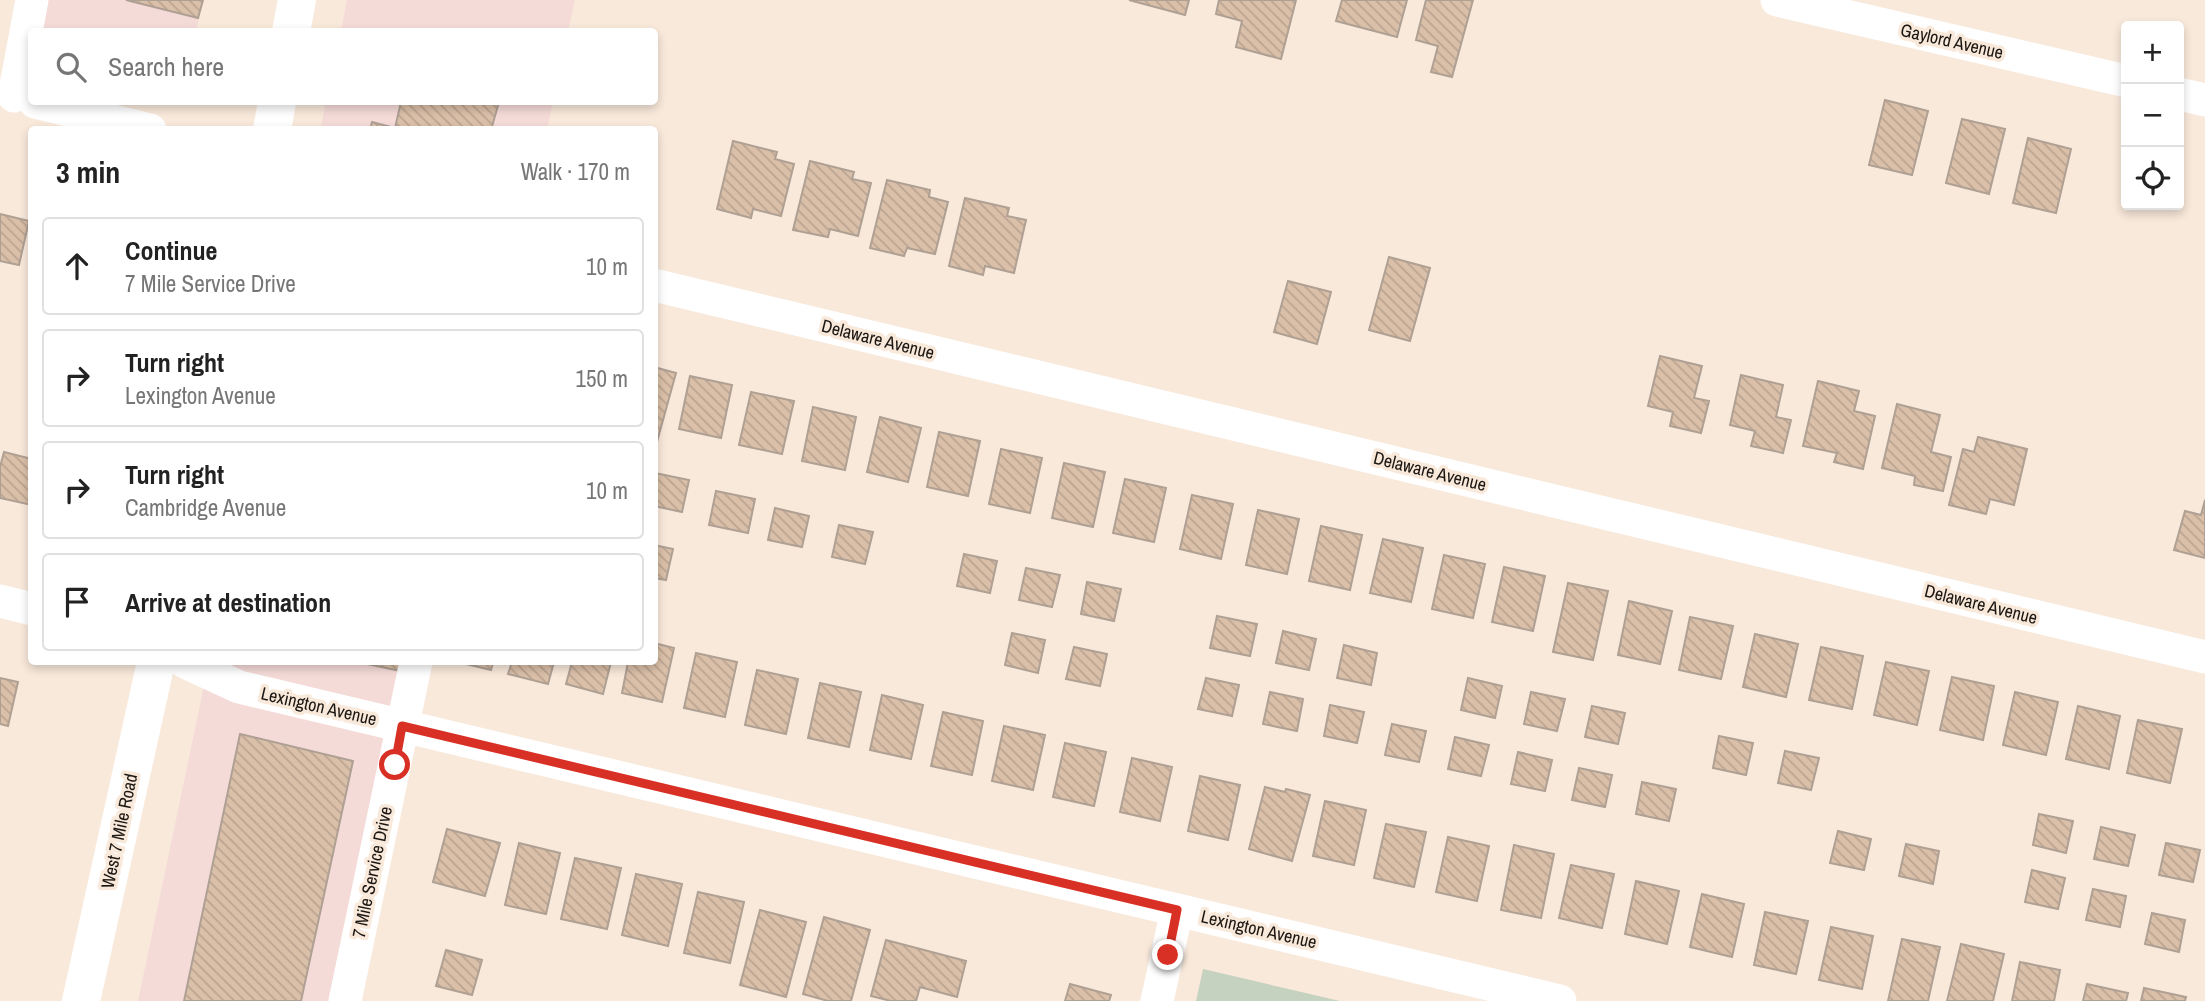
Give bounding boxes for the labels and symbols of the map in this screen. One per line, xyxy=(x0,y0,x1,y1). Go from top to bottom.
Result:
street label: Gaylord Avenue xyxy=(1898,17,2006,65)
street label: Delaware Avenue xyxy=(819,313,937,365)
street label: Delaware Avenue xyxy=(1371,445,1489,497)
street label: Delaware Avenue xyxy=(1922,578,2040,630)
street label: Lexington Avenue xyxy=(259,681,379,731)
route start xyxy=(379,749,410,780)
street label: West 7 Mile Road xyxy=(95,771,143,891)
street label: 7 Mile Service Drive xyxy=(346,804,398,940)
street label: Lexington Avenue xyxy=(1199,904,1319,954)
route end xyxy=(1152,939,1183,970)

